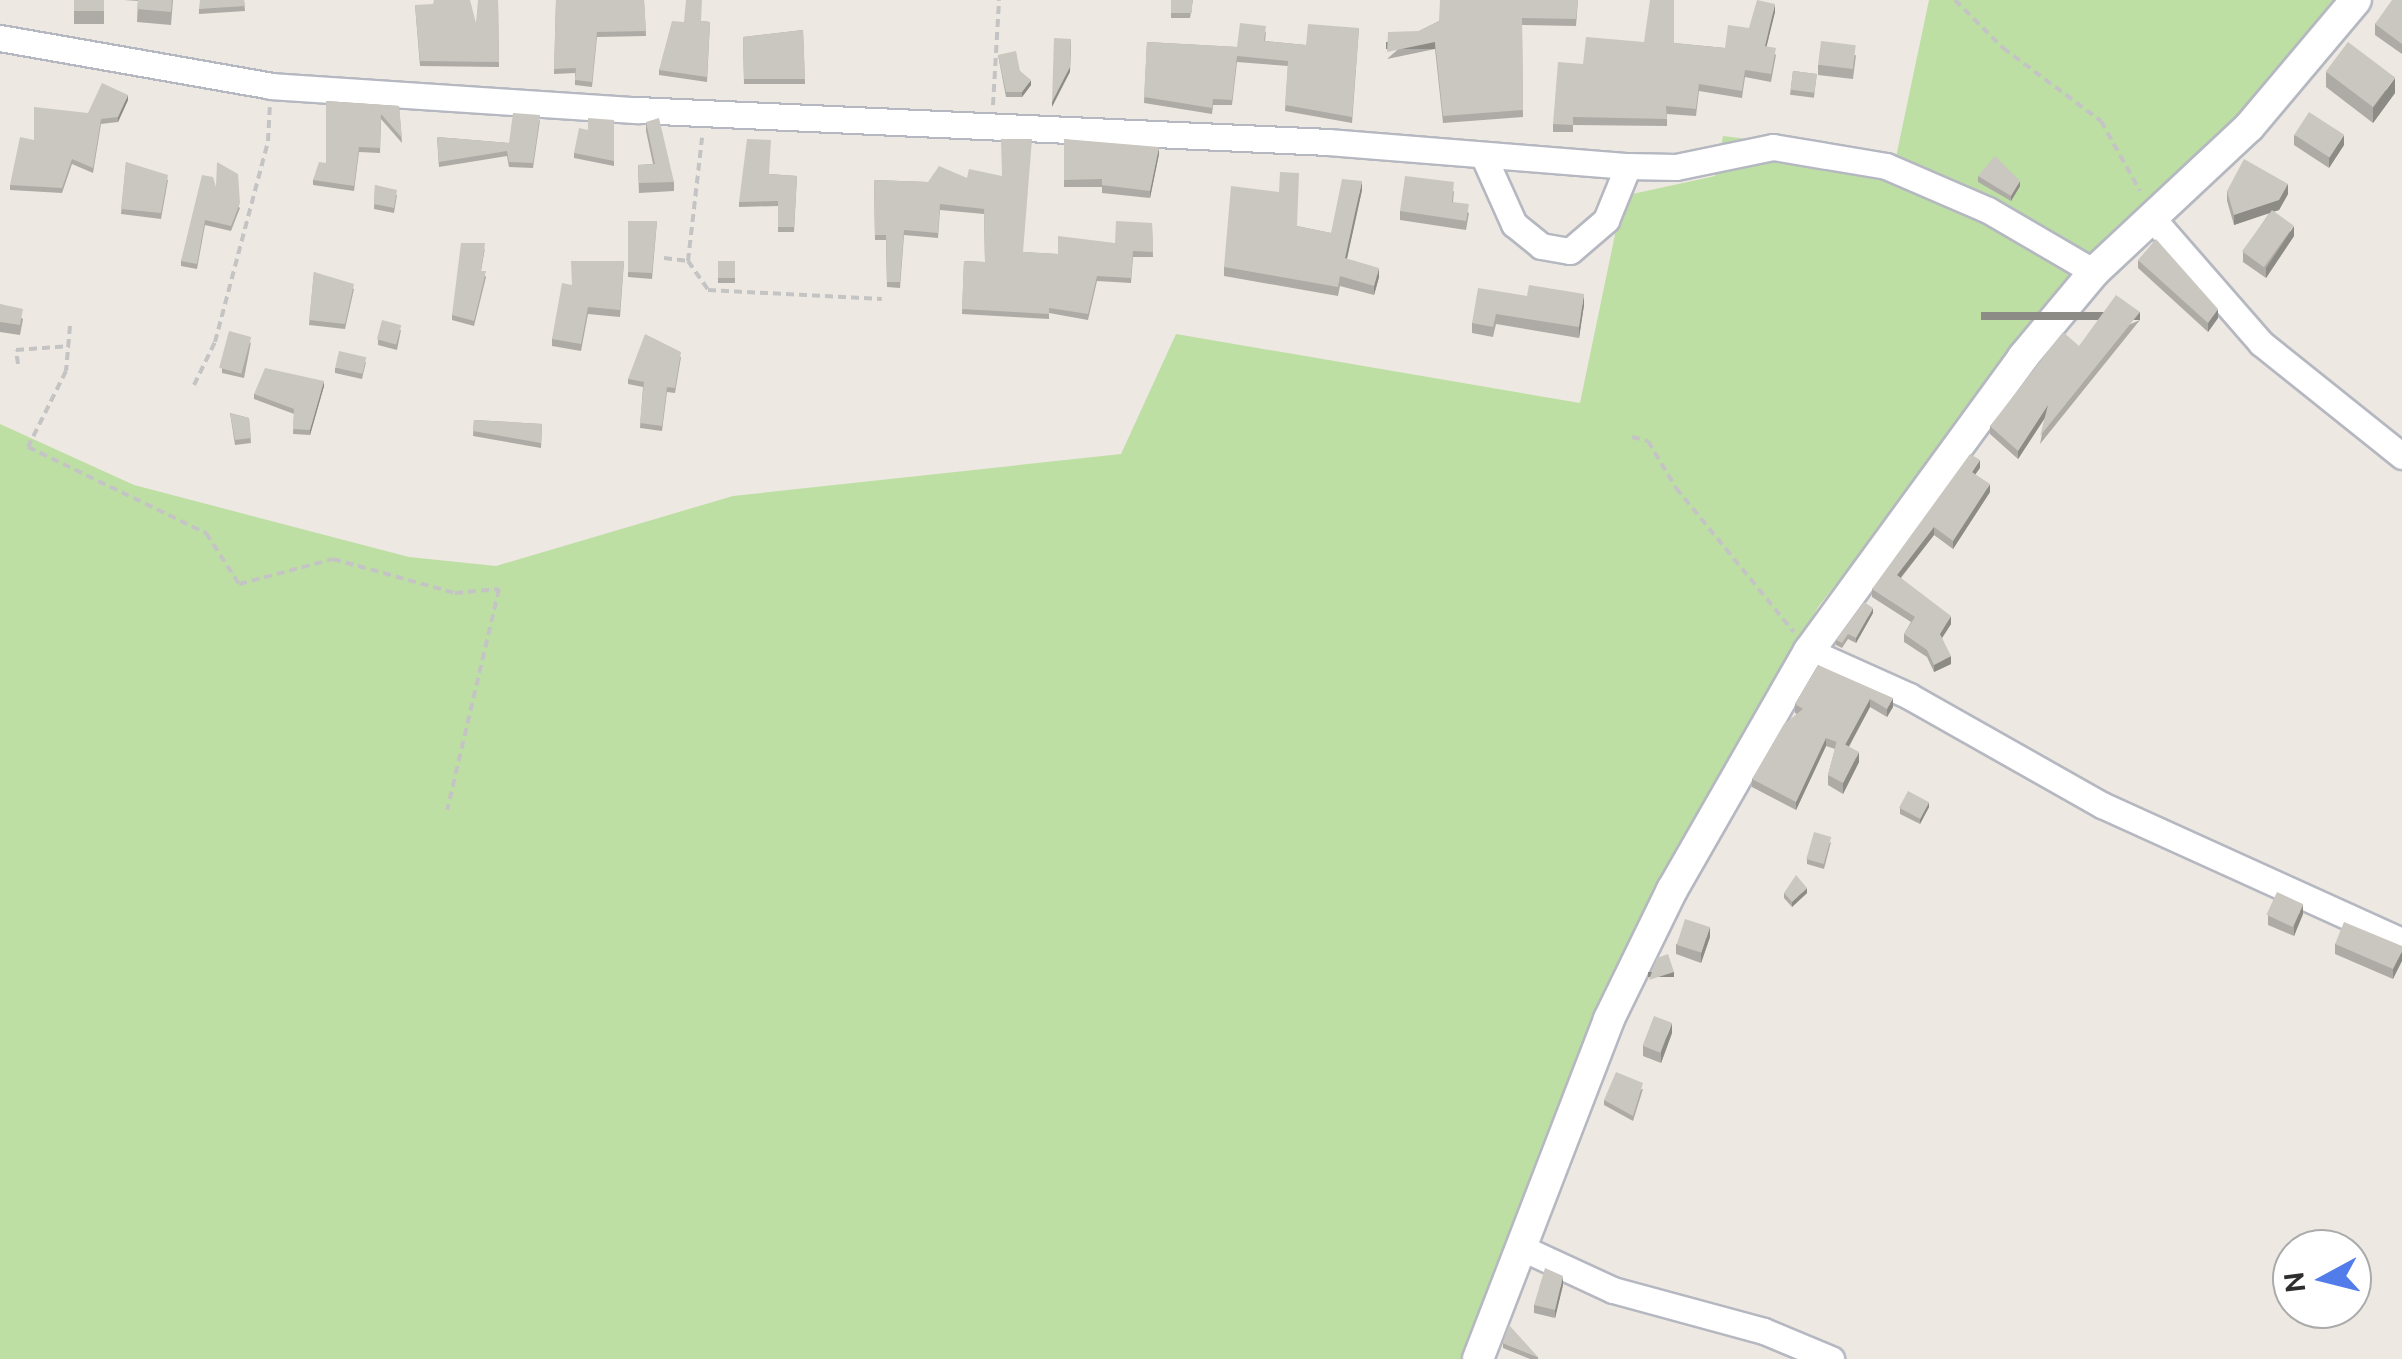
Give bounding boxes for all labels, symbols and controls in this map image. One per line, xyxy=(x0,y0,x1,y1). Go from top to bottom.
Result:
north arrow xyxy=(2272,1229,2372,1329)
text: N xyxy=(2277,1270,2310,1295)

